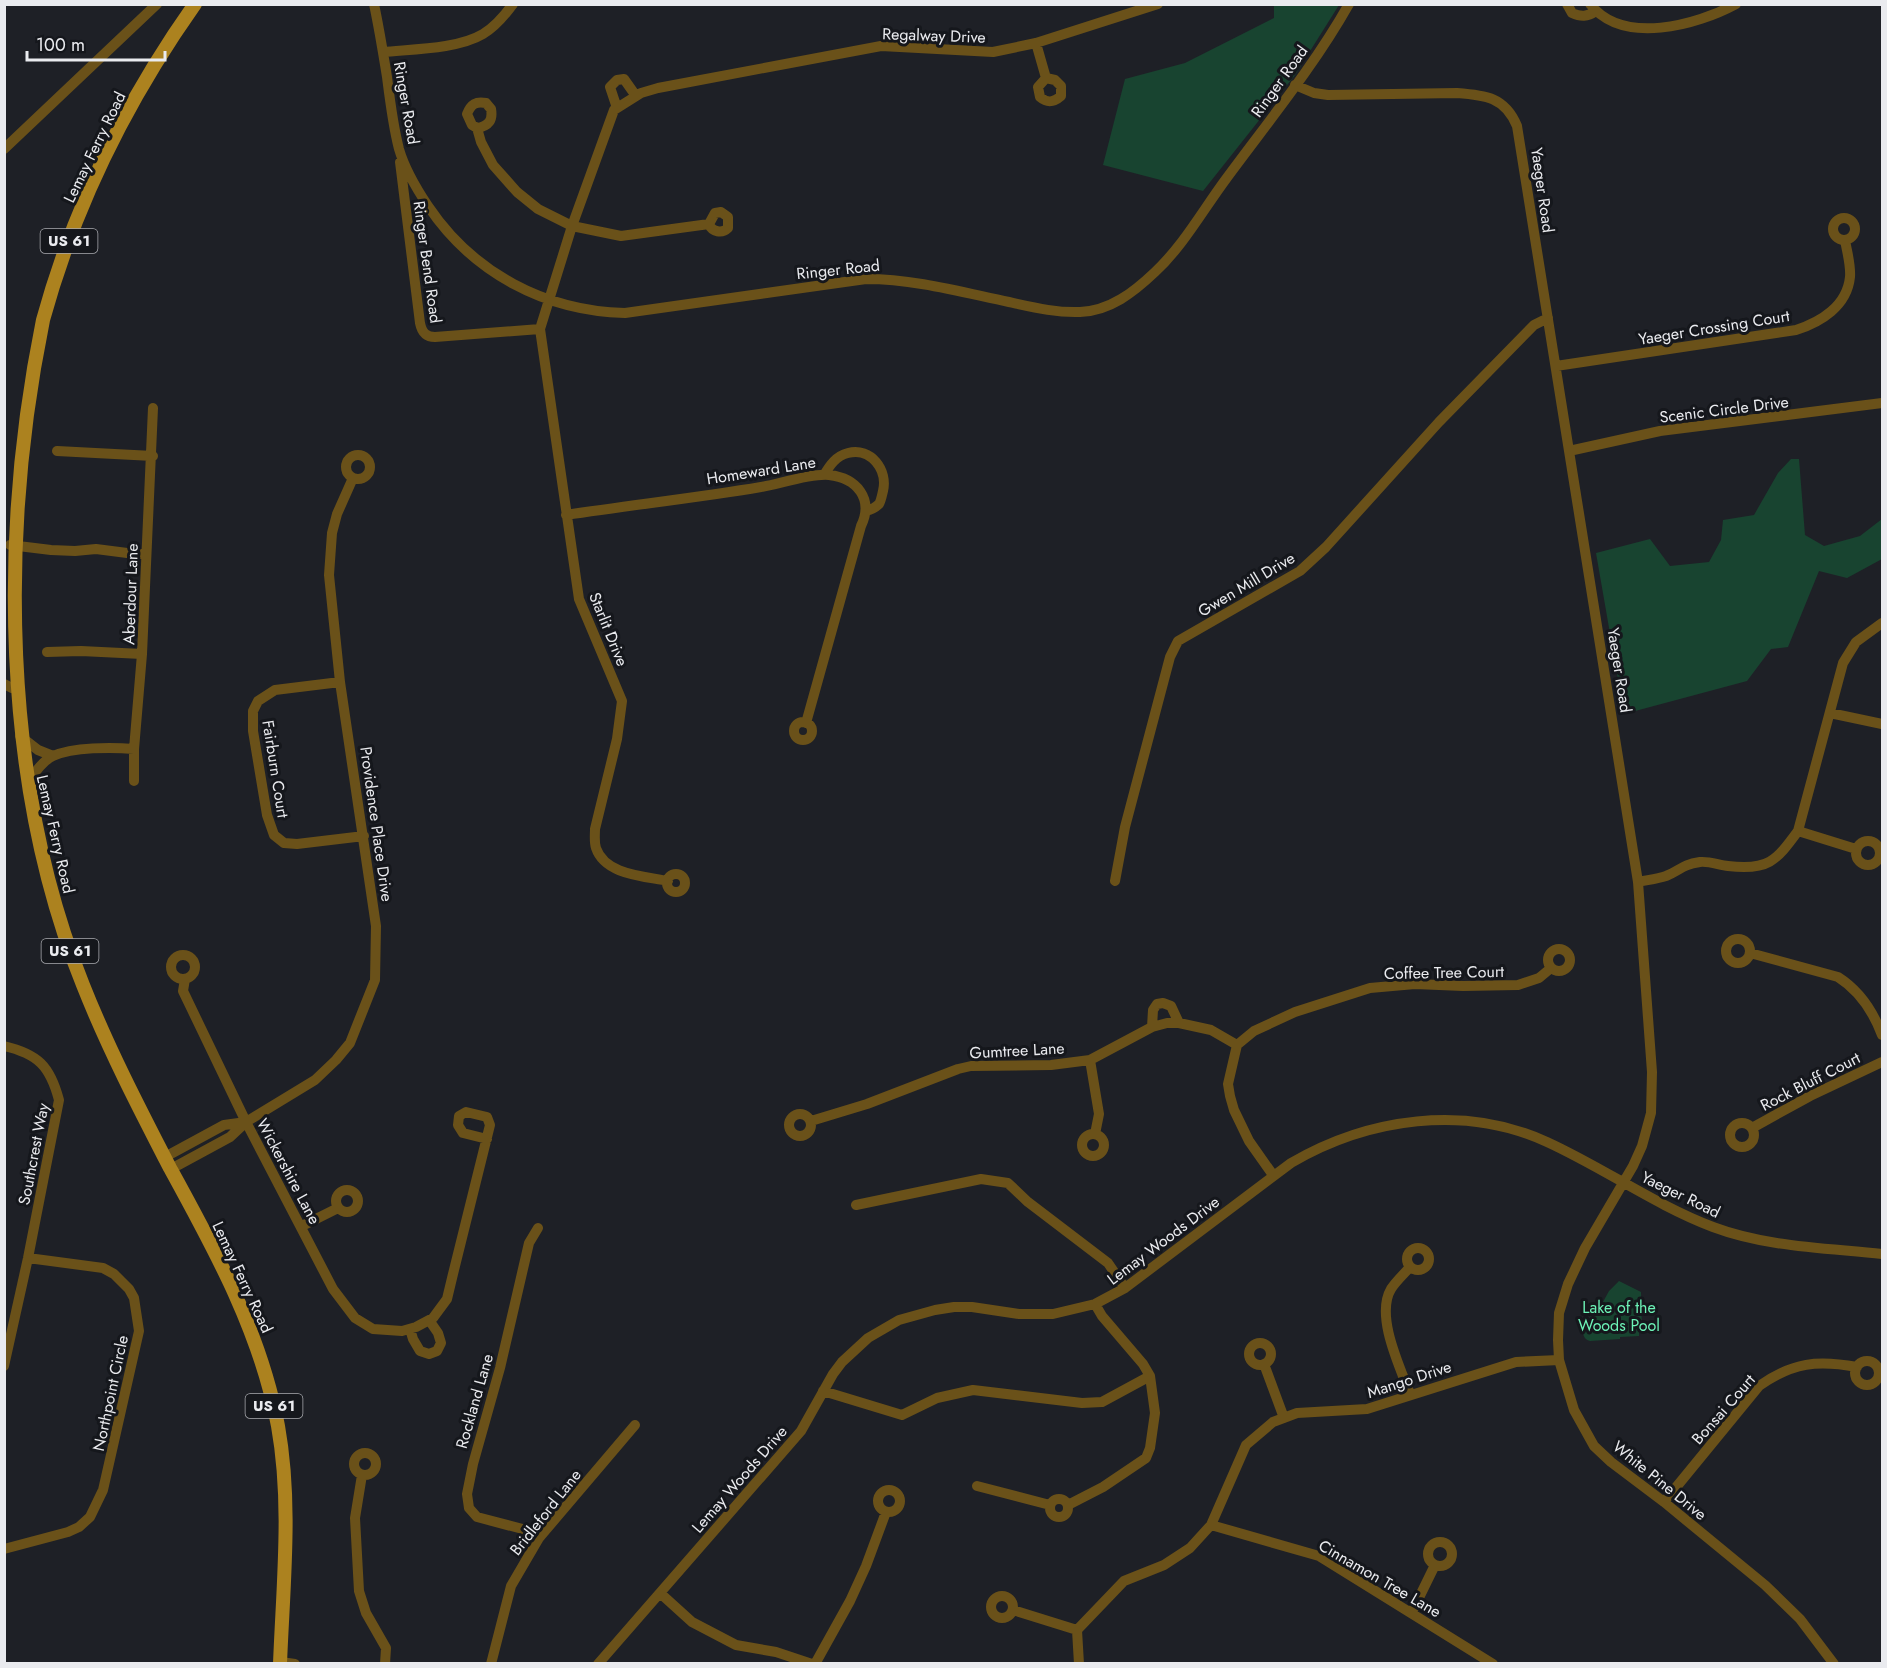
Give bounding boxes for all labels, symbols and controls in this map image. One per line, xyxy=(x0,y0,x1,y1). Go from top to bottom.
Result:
street label: Regalway Drive xyxy=(882,22,986,49)
scale bar xyxy=(27,24,165,62)
text: 100 m xyxy=(36,32,85,58)
street label: Ringer Road xyxy=(1246,41,1313,122)
street label: Ringer Road xyxy=(388,60,425,146)
street label: Lemay Ferry Road xyxy=(58,88,131,207)
street label: Yaeger Road xyxy=(1525,146,1560,234)
street label: Ringer Bend Road xyxy=(408,199,447,325)
road number: US 61 xyxy=(40,229,98,253)
street label: Ringer Road xyxy=(795,254,881,285)
street label: Yaeger Crossing Court xyxy=(1637,304,1791,351)
street label: Scenic Circle Drive xyxy=(1658,390,1790,429)
street label: Homeward Lane xyxy=(705,451,817,490)
street label: Aberdour Lane xyxy=(117,543,144,645)
street label: Gwen Mill Drive xyxy=(1193,546,1299,623)
street label: Starlit Drive xyxy=(583,589,634,670)
street label: Yaeger Road xyxy=(1601,626,1638,714)
street label: Fairburn Court xyxy=(256,719,295,820)
street label: Providence Place Drive xyxy=(354,745,399,903)
street label: Lemay Ferry Road xyxy=(31,773,80,896)
road number: US 61 xyxy=(42,939,98,963)
street label: Coffee Tree Court xyxy=(1384,960,1504,985)
street label: Gumtree Lane xyxy=(969,1037,1065,1064)
street label: Rock Bluff Court xyxy=(1756,1046,1864,1117)
street label: Southcrest Way xyxy=(12,1100,55,1207)
street label: Wickershire Lane xyxy=(251,1114,326,1228)
street label: Yaeger Road xyxy=(1637,1165,1724,1224)
street label: Lemay Woods Drive xyxy=(1102,1190,1224,1290)
street label: Lemay Ferry Road xyxy=(207,1218,279,1337)
park label: Lake of the Woods Pool xyxy=(1578,1296,1660,1337)
street label: Northpoint Circle xyxy=(87,1333,134,1453)
street label: Rockland Lane xyxy=(450,1351,499,1451)
street label: Mango Drive xyxy=(1364,1355,1454,1404)
street label: Bonsai Court xyxy=(1686,1369,1761,1450)
road number: US 61 xyxy=(246,1394,302,1418)
street label: Lemay Woods Drive xyxy=(686,1421,792,1538)
street label: White Pine Drive xyxy=(1608,1435,1712,1526)
street label: Bridleford Lane xyxy=(504,1464,586,1560)
street label: Cinnamon Tree Lane xyxy=(1314,1534,1445,1623)

